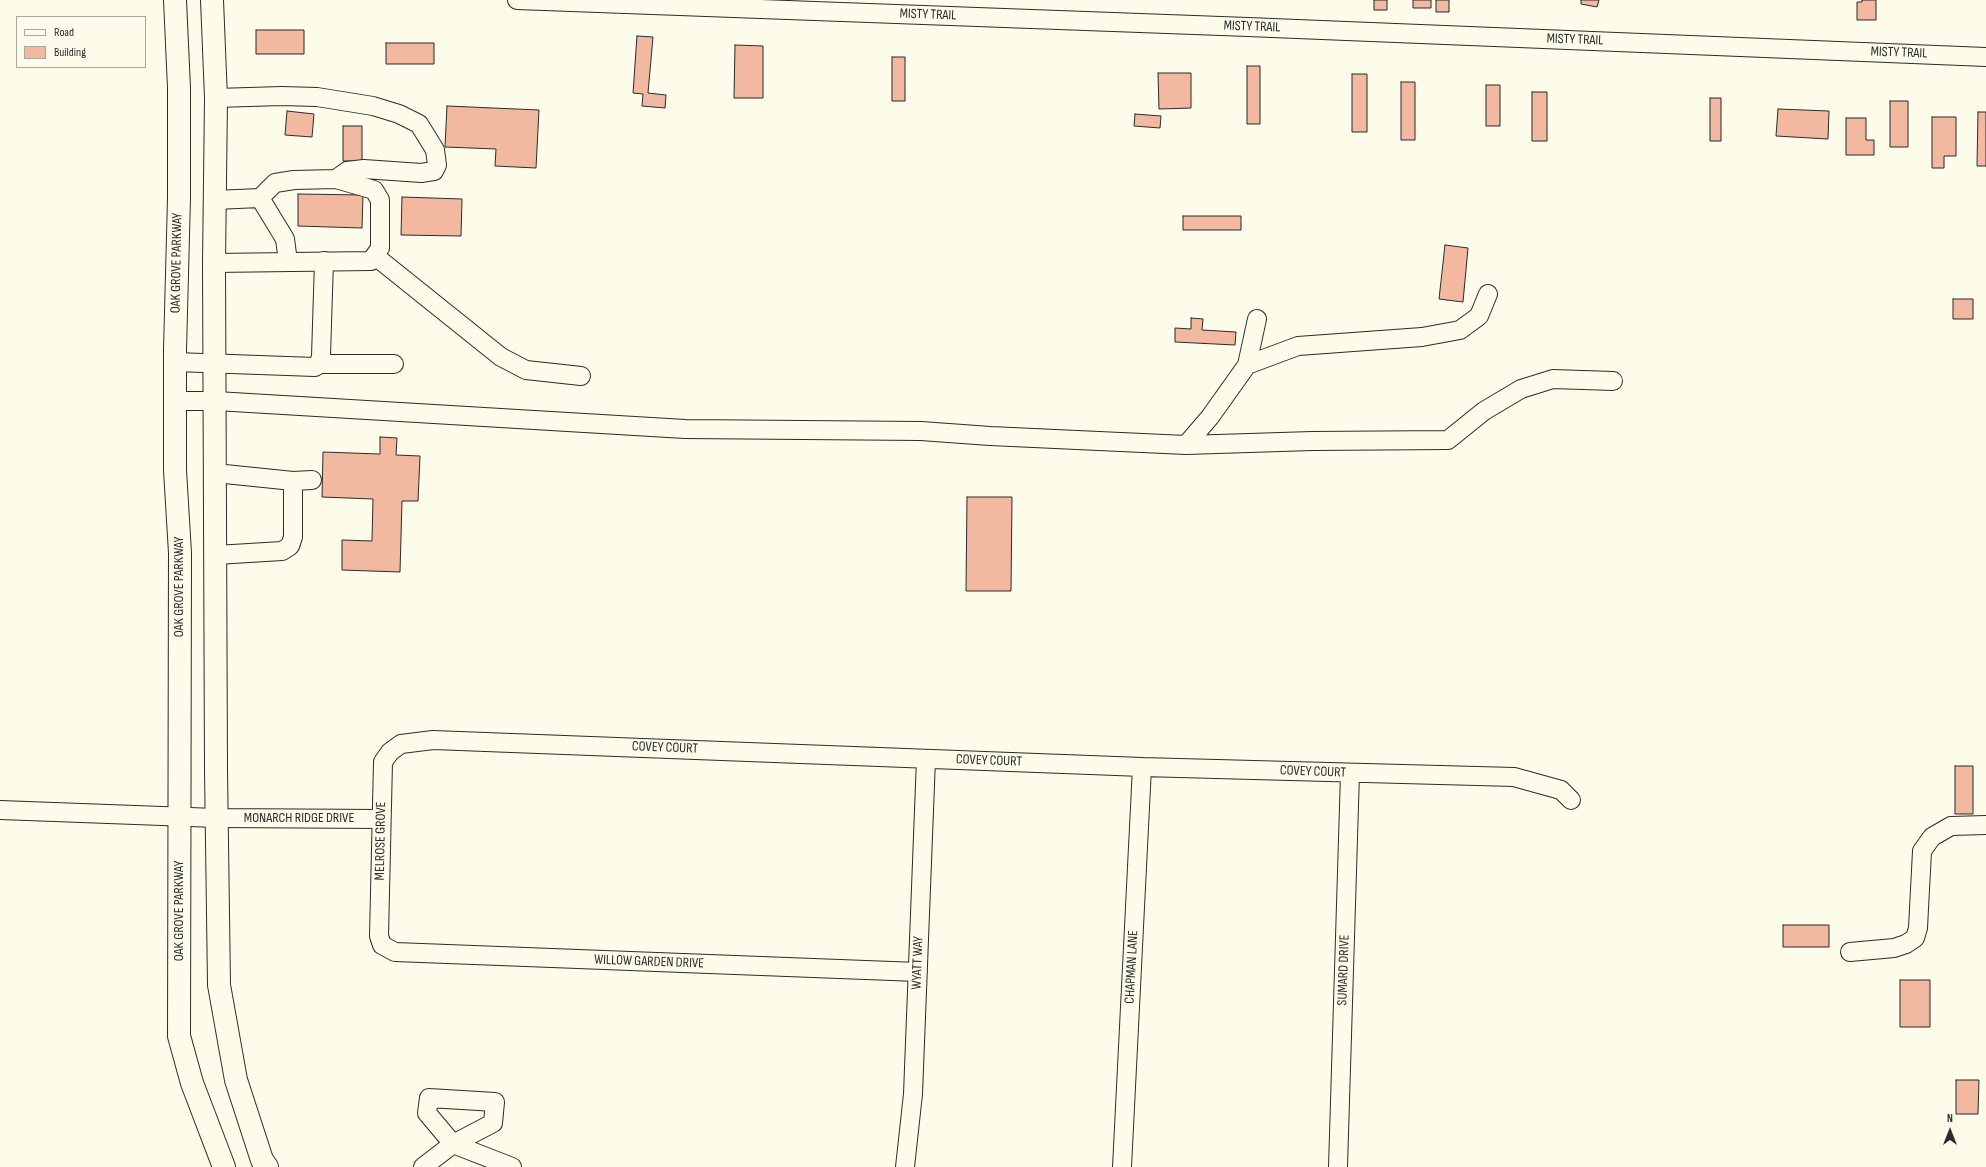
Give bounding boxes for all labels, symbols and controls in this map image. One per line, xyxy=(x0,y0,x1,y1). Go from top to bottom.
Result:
street label: MISTY TRAIL xyxy=(899,6,957,24)
legend xyxy=(16,16,146,68)
street label: MISTY TRAIL xyxy=(1223,18,1281,36)
text: Road xyxy=(54,25,74,40)
street label: MISTY TRAIL xyxy=(1546,31,1604,49)
street label: MISTY TRAIL xyxy=(1870,44,1928,62)
text: Building xyxy=(54,45,86,60)
street label: OAK GROVE PARKWAY xyxy=(168,213,186,313)
street label: OAK GROVE PARKWAY xyxy=(171,537,187,637)
street label: COVEY COURT xyxy=(632,738,698,758)
street label: COVEY COURT xyxy=(956,751,1022,771)
street label: COVEY COURT xyxy=(1280,762,1346,782)
street label: MELROSE GROVE xyxy=(372,802,390,880)
street label: MONARCH RIDGE DRIVE xyxy=(244,810,354,826)
street label: OAK GROVE PARKWAY xyxy=(171,861,187,961)
street label: CHAPMAN LANE xyxy=(1122,930,1142,1004)
street label: SUMARD DRIVE xyxy=(1334,934,1354,1006)
street label: WYATT WAY xyxy=(909,936,927,990)
street label: WILLOW GARDEN DRIVE xyxy=(594,952,704,972)
north arrow xyxy=(1930,1111,1970,1151)
text: N xyxy=(1947,1112,1953,1125)

